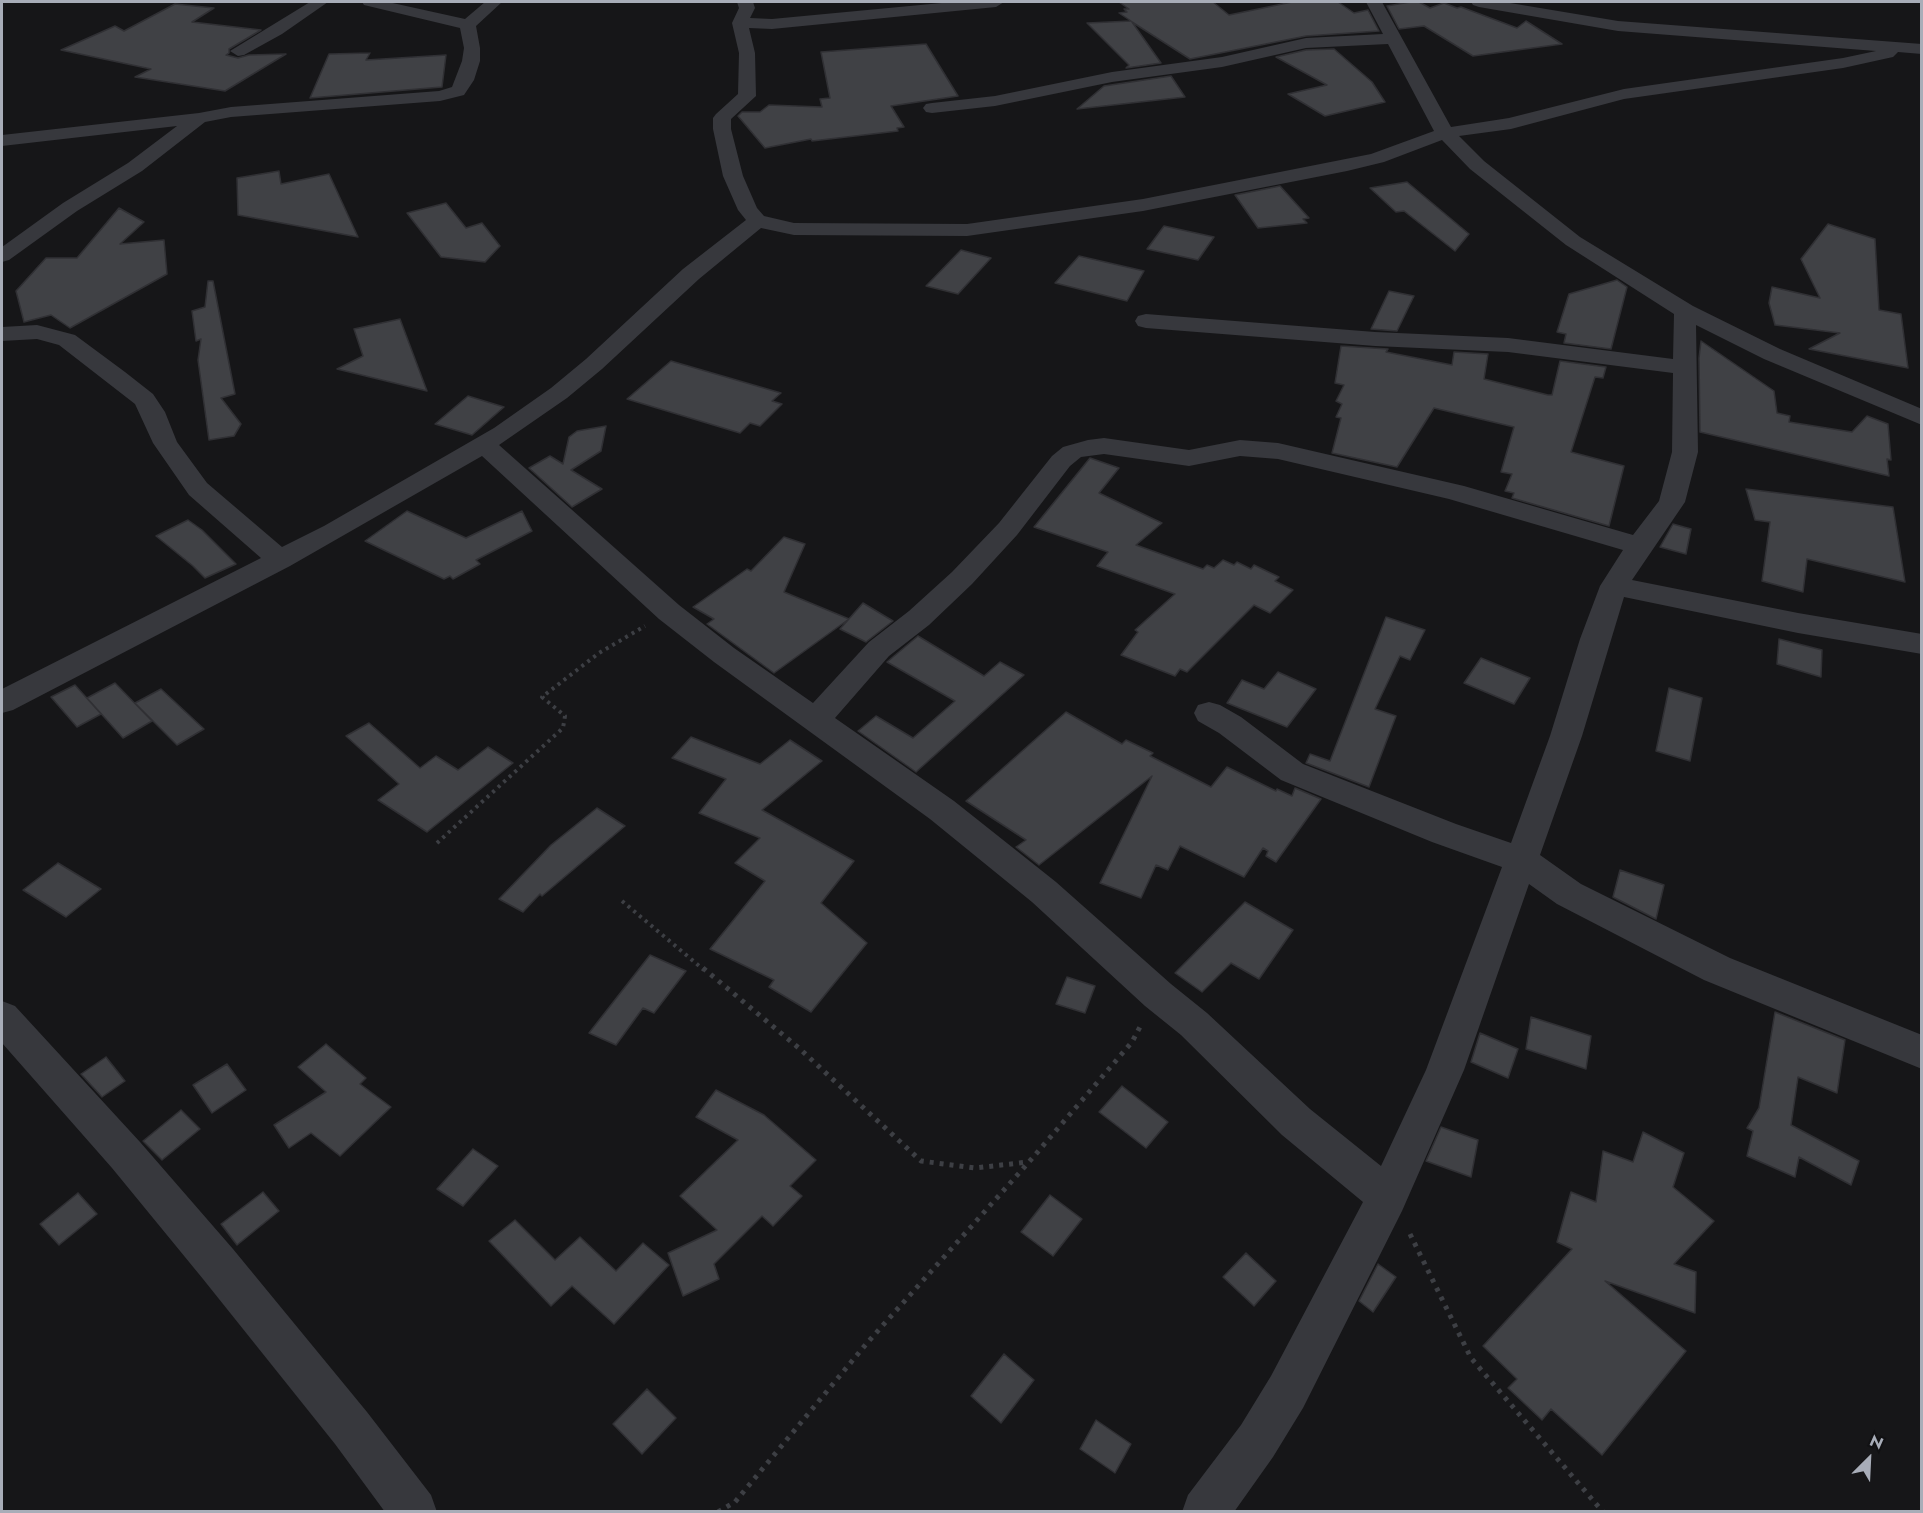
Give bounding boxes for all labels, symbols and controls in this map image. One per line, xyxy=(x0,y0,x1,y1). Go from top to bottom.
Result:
north arrow xyxy=(1839,1429,1899,1489)
text: N xyxy=(1866,1429,1887,1455)

